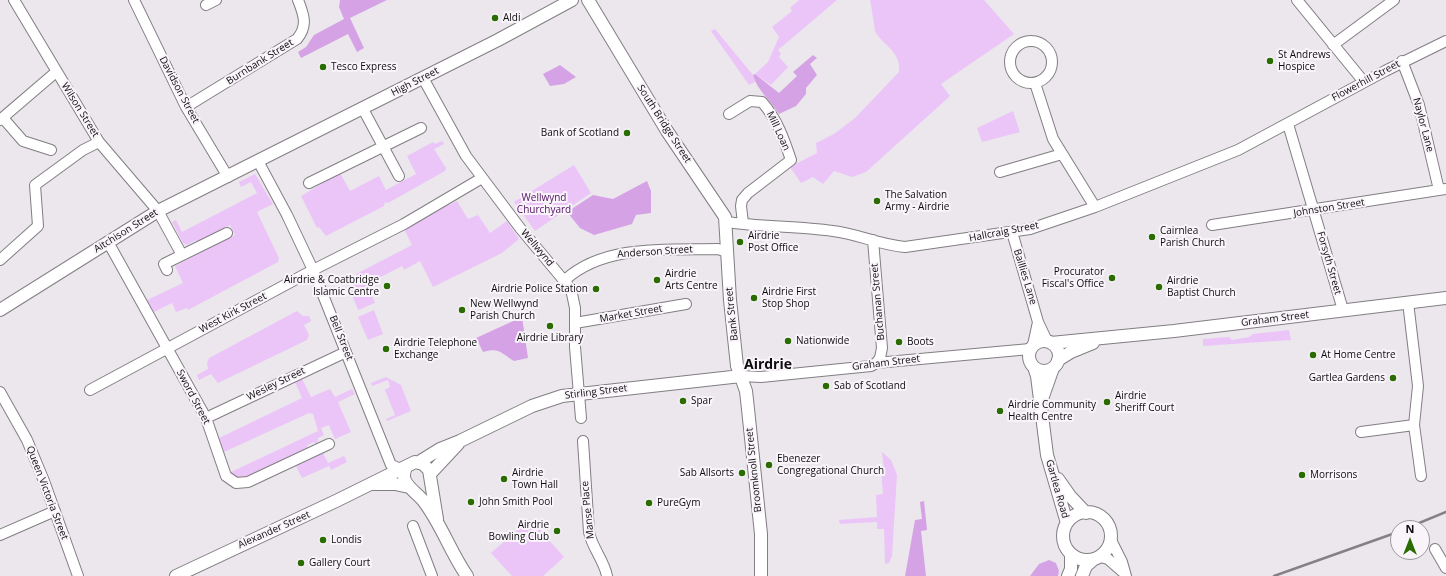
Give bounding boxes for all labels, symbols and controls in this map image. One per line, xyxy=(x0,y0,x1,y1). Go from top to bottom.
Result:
place label: Aldi xyxy=(503,12,520,24)
marker: Aldi xyxy=(490,13,500,23)
street label: Burnbank Street xyxy=(224,37,296,87)
place label: St Andrews Hospice xyxy=(1278,49,1330,72)
street label: Davidson Street xyxy=(156,55,202,125)
marker: St Andrews Hospice xyxy=(1265,56,1275,66)
street label: Flowerhill Street xyxy=(1330,58,1402,104)
place label: Tesco Express xyxy=(331,61,396,73)
marker: Tesco Express xyxy=(318,62,328,72)
street label: High Street xyxy=(389,65,441,99)
street label: Wilson Street xyxy=(59,81,101,139)
street label: South Bridge Street xyxy=(634,83,694,165)
street label: Naylor Lane xyxy=(1410,96,1436,154)
street label: Mill Loan xyxy=(764,109,792,153)
place label: Bank of Scotland xyxy=(541,127,619,139)
marker: Bank of Scotland xyxy=(622,128,632,138)
place label: The Salvation Army - Airdrie xyxy=(885,189,949,212)
park label: Wellwynd Churchyard xyxy=(517,192,571,216)
marker: The Salvation Army - Airdrie xyxy=(872,196,882,206)
street label: Johnston Street xyxy=(1293,196,1365,220)
street label: Aitchison Street xyxy=(92,206,160,256)
street label: Hallcraig Street xyxy=(968,219,1040,245)
place label: Cairnlea Parish Church xyxy=(1160,225,1225,248)
street label: Wellwynd xyxy=(518,227,556,269)
place label: Airdrie Post Office xyxy=(748,230,798,254)
street label: Forsyth Street xyxy=(1314,230,1344,296)
marker: Cairnlea Parish Church xyxy=(1147,232,1157,242)
marker: Airdrie Post Office xyxy=(735,237,745,247)
street label: Anderson Street xyxy=(617,243,693,261)
street label: Baillies Lane xyxy=(1011,248,1039,306)
street label: Buchanan Street xyxy=(869,263,887,341)
place label: Procurator Fiscal's Office xyxy=(1042,266,1104,290)
place label: Airdrie Arts Centre xyxy=(665,268,718,292)
marker: Procurator Fiscal's Office xyxy=(1107,273,1117,283)
place label: Airdrie & Coatbridge Islamic Centre xyxy=(284,274,379,298)
marker: Airdrie Arts Centre xyxy=(652,275,662,285)
place label: Airdrie Baptist Church xyxy=(1167,275,1236,298)
marker: Airdrie & Coatbridge Islamic Centre xyxy=(382,281,392,291)
marker: Airdrie Baptist Church xyxy=(1154,282,1164,292)
place label: Airdrie Police Station xyxy=(491,283,588,295)
marker: Airdrie Police Station xyxy=(591,284,601,294)
place label: Airdrie First Stop Shop xyxy=(762,286,816,310)
street label: Bank Street xyxy=(723,287,741,341)
street label: West Kirk Street xyxy=(197,290,269,336)
marker: Airdrie First Stop Shop xyxy=(749,293,759,303)
place label: New Wellwynd Parish Church xyxy=(470,298,538,322)
street label: Market Street xyxy=(599,303,663,325)
marker: New Wellwynd Parish Church xyxy=(457,305,467,315)
street label: Graham Street xyxy=(1240,309,1310,329)
street label: Bell Street xyxy=(327,314,355,362)
marker: Airdrie Library xyxy=(545,321,555,331)
place label: Airdrie Library xyxy=(517,332,583,344)
place label: Nationwide xyxy=(796,335,849,347)
marker: Nationwide xyxy=(783,336,793,346)
place label: Boots xyxy=(907,336,934,348)
place label: Airdrie Telephone Exchange xyxy=(394,337,477,360)
marker: Boots xyxy=(894,337,904,347)
marker: Airdrie Telephone Exchange xyxy=(381,344,391,354)
place label: At Home Centre xyxy=(1321,349,1396,361)
marker: At Home Centre xyxy=(1308,350,1318,360)
street label: Graham Street xyxy=(851,353,921,373)
district label: Airdrie xyxy=(744,357,792,373)
street label: Wesley Street xyxy=(245,365,307,403)
street label: Sword Street xyxy=(174,368,212,426)
place label: Gartlea Gardens xyxy=(1309,372,1385,384)
marker: Gartlea Gardens xyxy=(1388,373,1398,383)
place label: Sab of Scotland xyxy=(834,380,906,392)
marker: Sab of Scotland xyxy=(821,381,831,391)
street label: Stirling Street xyxy=(564,382,628,402)
place label: Airdrie Sheriff Court xyxy=(1115,390,1174,414)
place label: Spar xyxy=(691,395,712,407)
marker: Spar xyxy=(678,396,688,406)
marker: Airdrie Sheriff Court xyxy=(1102,397,1112,407)
place label: Airdrie Community Health Centre xyxy=(1008,399,1096,422)
marker: Airdrie Community Health Centre xyxy=(995,406,1005,416)
street label: Broomknoll Street xyxy=(744,427,764,513)
street label: Queen Victoria Street xyxy=(24,444,70,542)
place label: Ebenezer Congregational Church xyxy=(777,453,884,476)
street label: Gartlea Road xyxy=(1043,458,1071,520)
marker: Ebenezer Congregational Church xyxy=(764,460,774,470)
place label: Airdrie Town Hall xyxy=(512,467,558,490)
place label: Sab Allsorts xyxy=(680,467,734,479)
marker: Sab Allsorts xyxy=(737,468,747,478)
place label: Morrisons xyxy=(1310,469,1357,481)
marker: Morrisons xyxy=(1297,470,1307,480)
marker: Airdrie Town Hall xyxy=(499,474,509,484)
street label: Manse Place xyxy=(579,480,597,540)
place label: John Smith Pool xyxy=(479,496,553,508)
marker: John Smith Pool xyxy=(466,497,476,507)
place label: PureGym xyxy=(657,497,700,509)
marker: PureGym xyxy=(644,498,654,508)
street label: Alexander Street xyxy=(236,509,312,551)
place label: Airdrie Bowling Club xyxy=(488,519,549,542)
north arrow xyxy=(1390,520,1430,560)
text: N xyxy=(1406,521,1414,536)
marker: Airdrie Bowling Club xyxy=(552,526,562,536)
place label: Londis xyxy=(331,534,362,546)
marker: Londis xyxy=(318,535,328,545)
place label: Gallery Court xyxy=(309,557,370,569)
marker: Gallery Court xyxy=(296,558,306,568)

